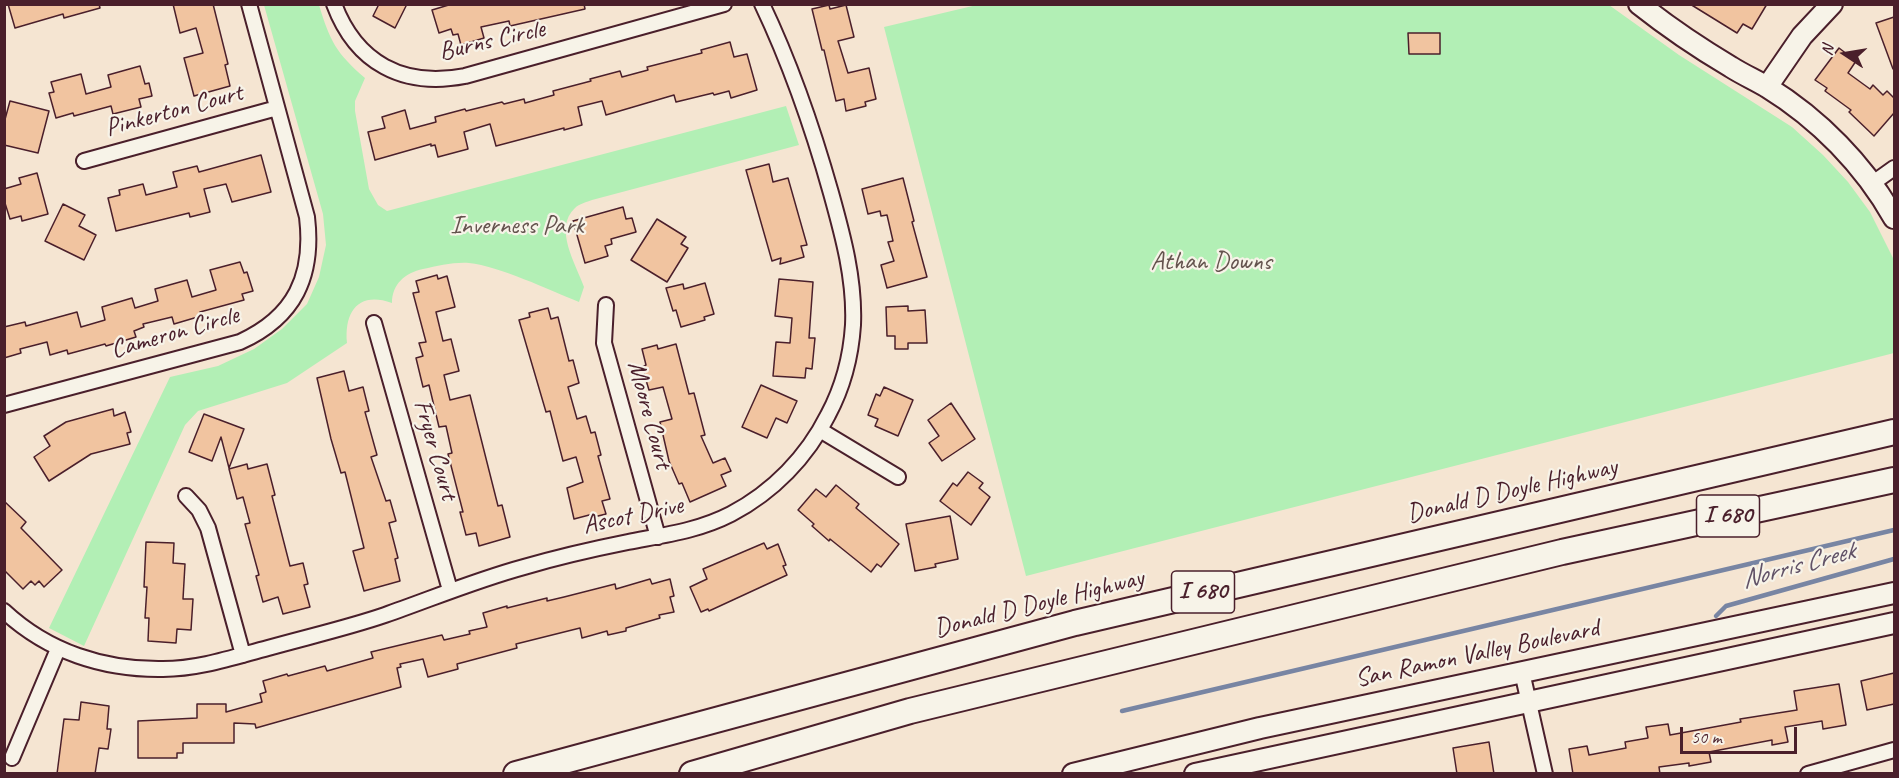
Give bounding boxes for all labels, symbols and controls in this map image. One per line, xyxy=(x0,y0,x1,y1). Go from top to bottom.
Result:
street label: Burns Circle xyxy=(436,14,548,68)
north arrow xyxy=(1815,24,1875,84)
text: N xyxy=(1817,43,1838,57)
street label: Pinkerton Court xyxy=(102,78,246,144)
park label: Inverness Park xyxy=(450,210,584,242)
park label: Athan Downs xyxy=(1150,246,1272,278)
street label: Cameron Circle xyxy=(107,300,243,366)
street label: Moore Court xyxy=(620,358,678,472)
street label: Fryer Court xyxy=(406,396,464,504)
street label: Donald D Doyle Highway xyxy=(1404,452,1620,530)
street label: Ascot Drive xyxy=(580,490,686,542)
road number: I 680 xyxy=(1696,495,1760,537)
water label: Norris Creek xyxy=(1738,535,1858,597)
street label: Donald D Doyle Highway xyxy=(931,563,1147,645)
road number: I 680 xyxy=(1172,571,1234,613)
street label: San Ramon Valley Boulevard xyxy=(1352,613,1602,695)
scale bar xyxy=(1683,715,1800,753)
text: 50 m xyxy=(1691,726,1722,748)

